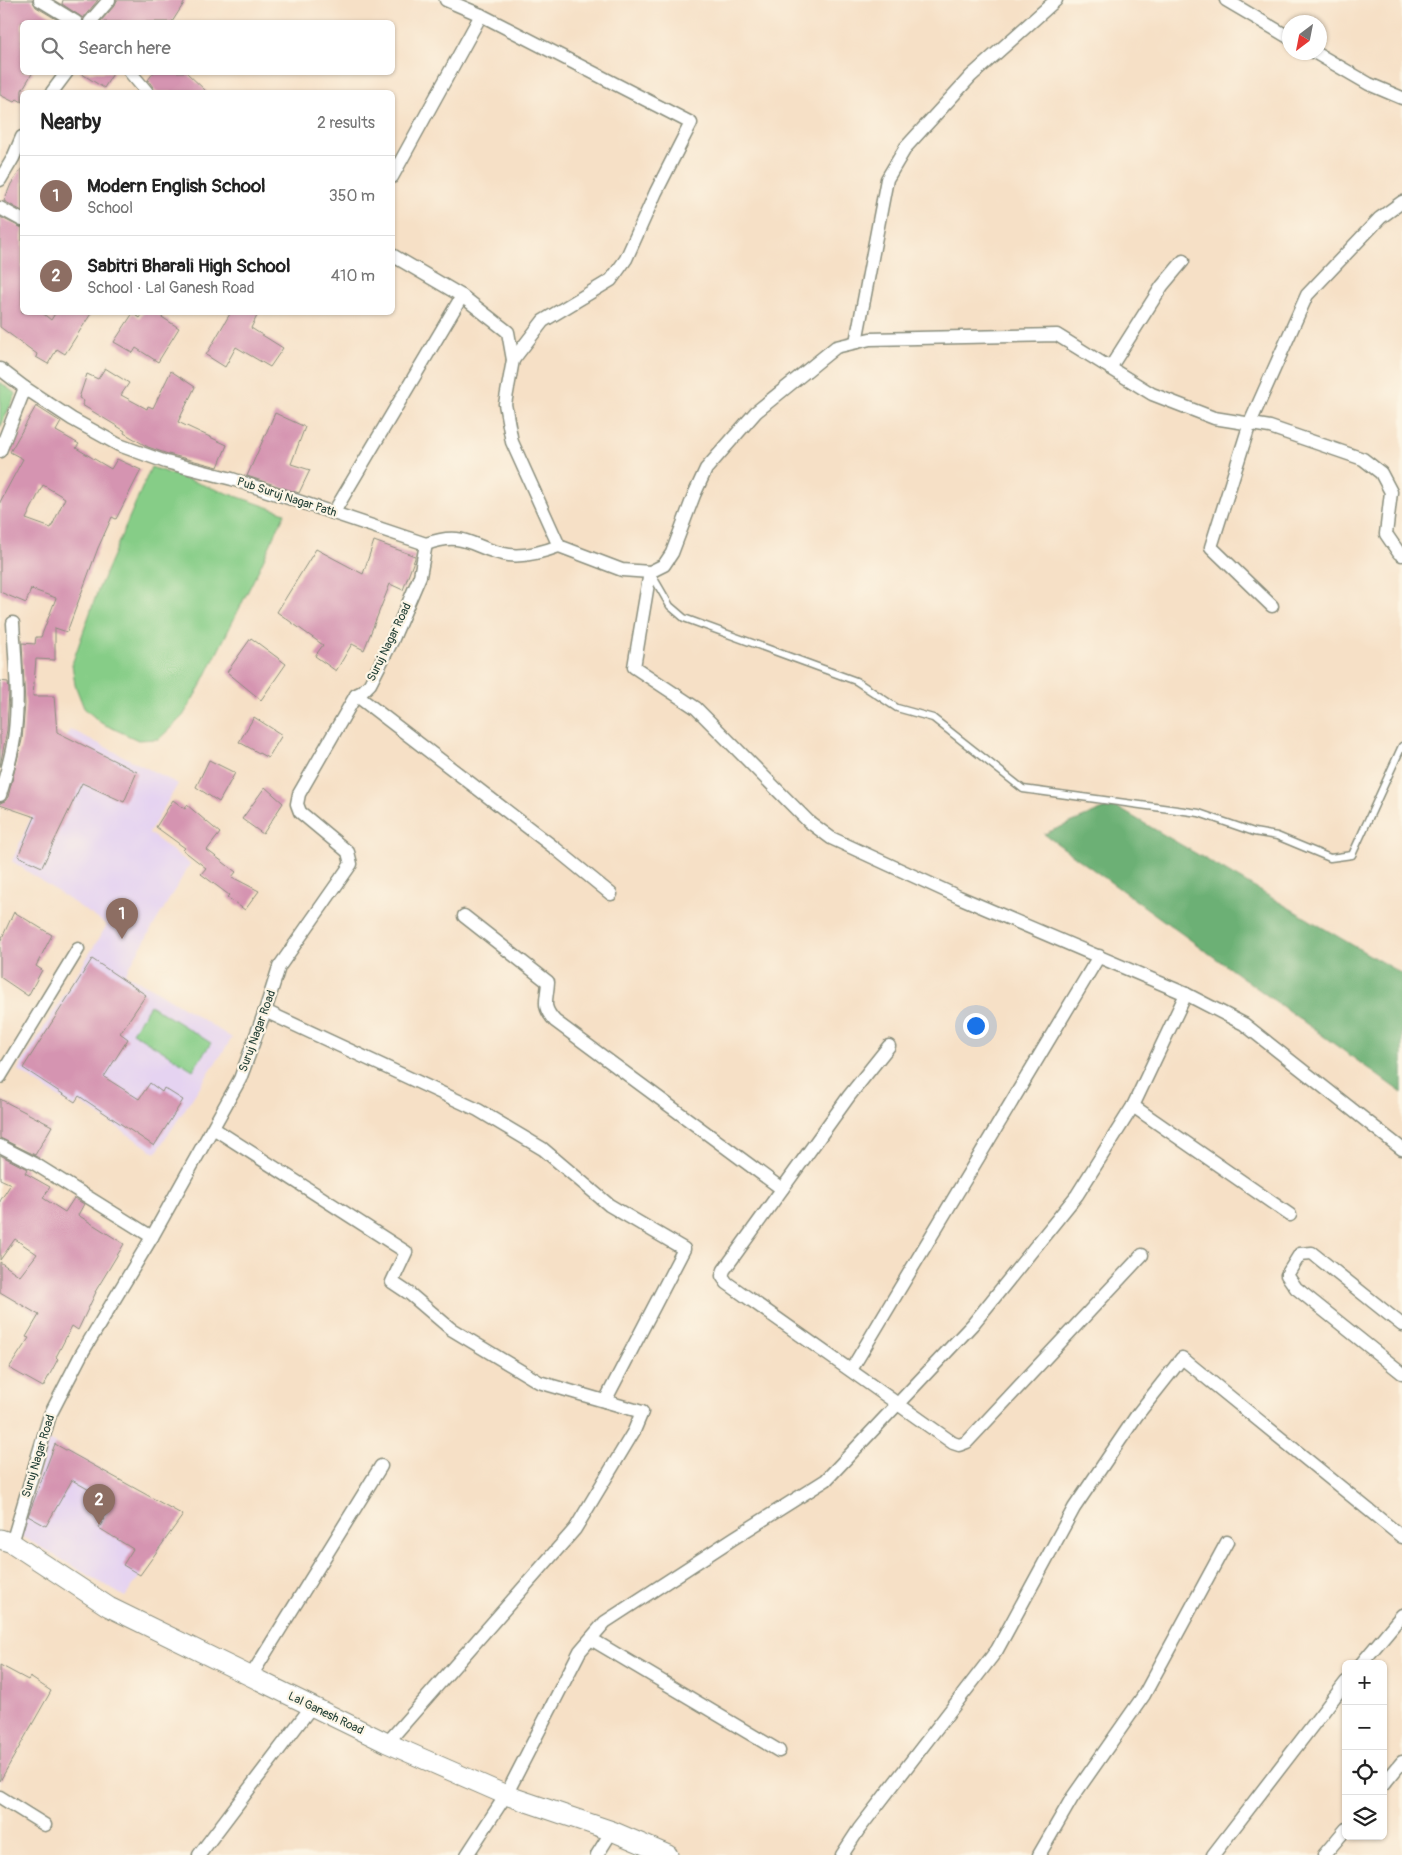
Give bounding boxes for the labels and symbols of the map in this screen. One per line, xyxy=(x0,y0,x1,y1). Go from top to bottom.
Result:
north arrow xyxy=(1282,15,1327,60)
street label: Pub Suruj Nagar Path xyxy=(235,474,339,521)
street label: Suruj Nagar Road xyxy=(364,600,415,684)
pin: 1 xyxy=(106,898,138,939)
street label: Suruj Nagar Road xyxy=(236,988,279,1074)
your location xyxy=(963,1013,989,1039)
street label: Suruj Nagar Road xyxy=(19,1413,58,1499)
pin: 2 xyxy=(83,1484,115,1525)
street label: Lal Ganesh Road xyxy=(286,1689,366,1738)

